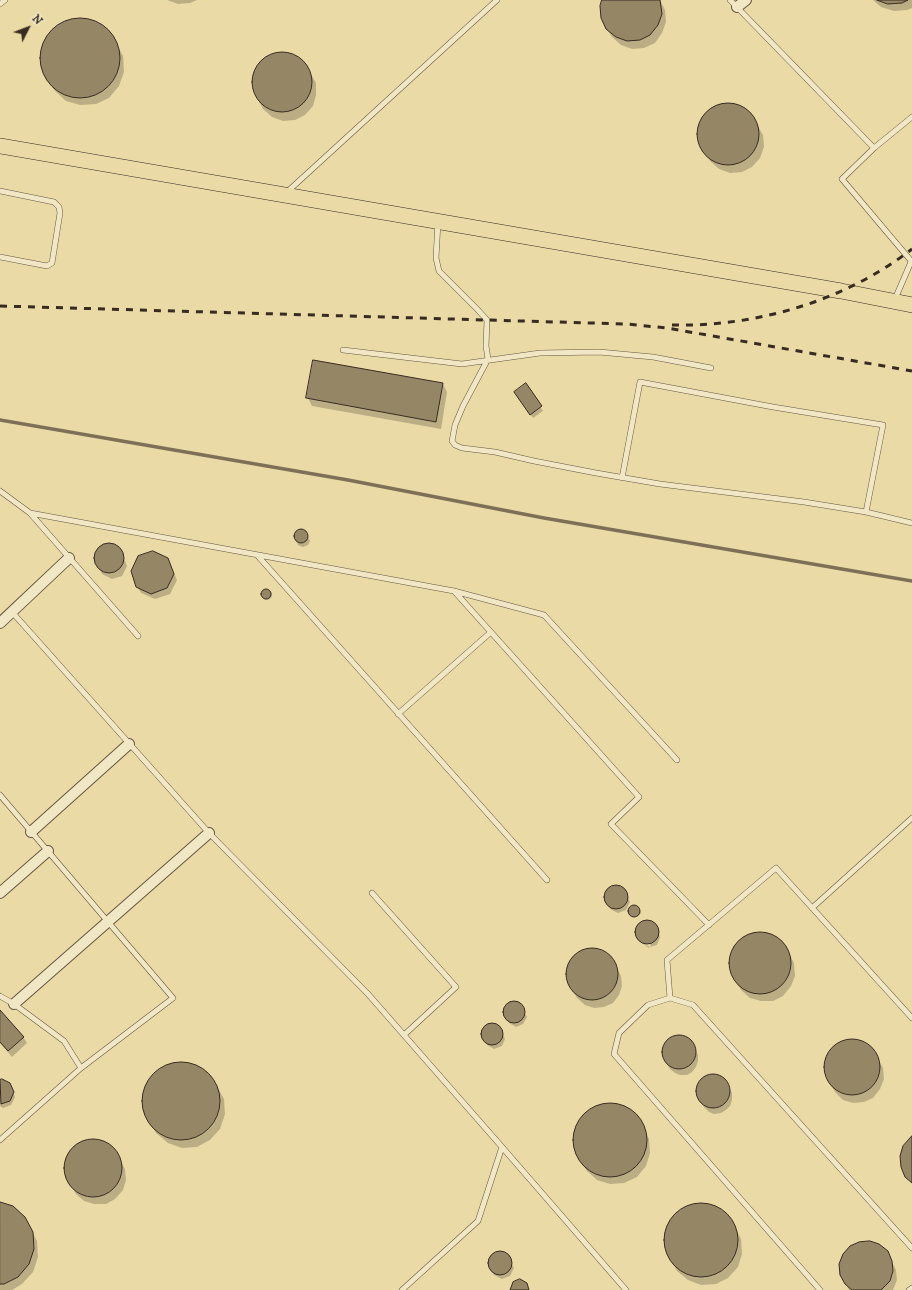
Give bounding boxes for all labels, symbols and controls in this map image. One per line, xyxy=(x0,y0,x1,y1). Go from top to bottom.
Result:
north arrow xyxy=(8,8,48,48)
text: N xyxy=(29,12,45,28)

